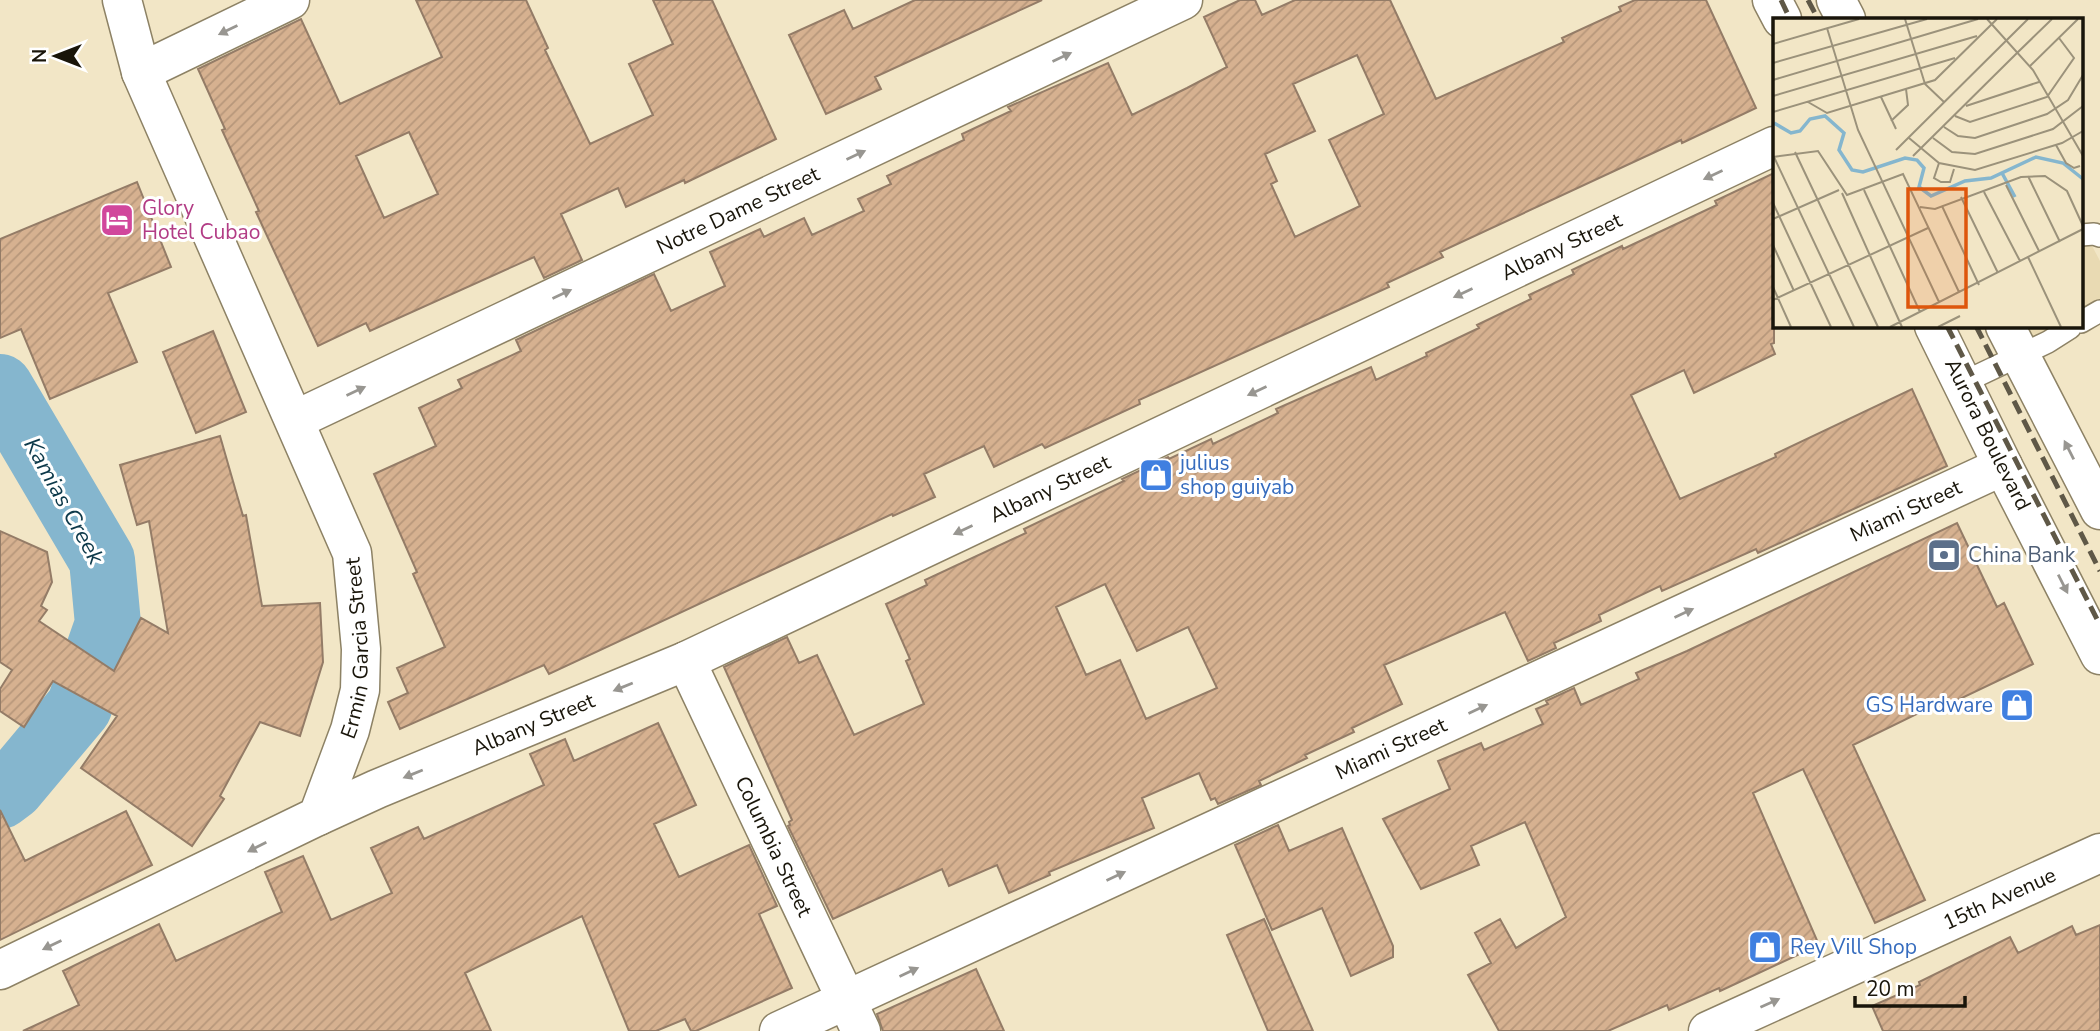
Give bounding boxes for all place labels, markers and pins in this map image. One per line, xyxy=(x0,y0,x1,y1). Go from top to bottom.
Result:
place label: Glory Hotel Cubao xyxy=(142,194,260,246)
hotel icon: Glory Hotel Cubao xyxy=(98,201,136,239)
place label: julius shop guiyab xyxy=(1178,449,1294,501)
shop icon: julius shop guiyab xyxy=(1137,456,1175,494)
bank icon: China Bank xyxy=(1925,536,1963,574)
place label: China Bank xyxy=(1968,541,2076,569)
shop icon: GS Hardware xyxy=(1998,686,2036,724)
place label: GS Hardware xyxy=(1866,691,1993,719)
shop icon: Rey Vill Shop xyxy=(1746,928,1784,966)
place label: Rey Vill Shop xyxy=(1790,933,1917,961)

